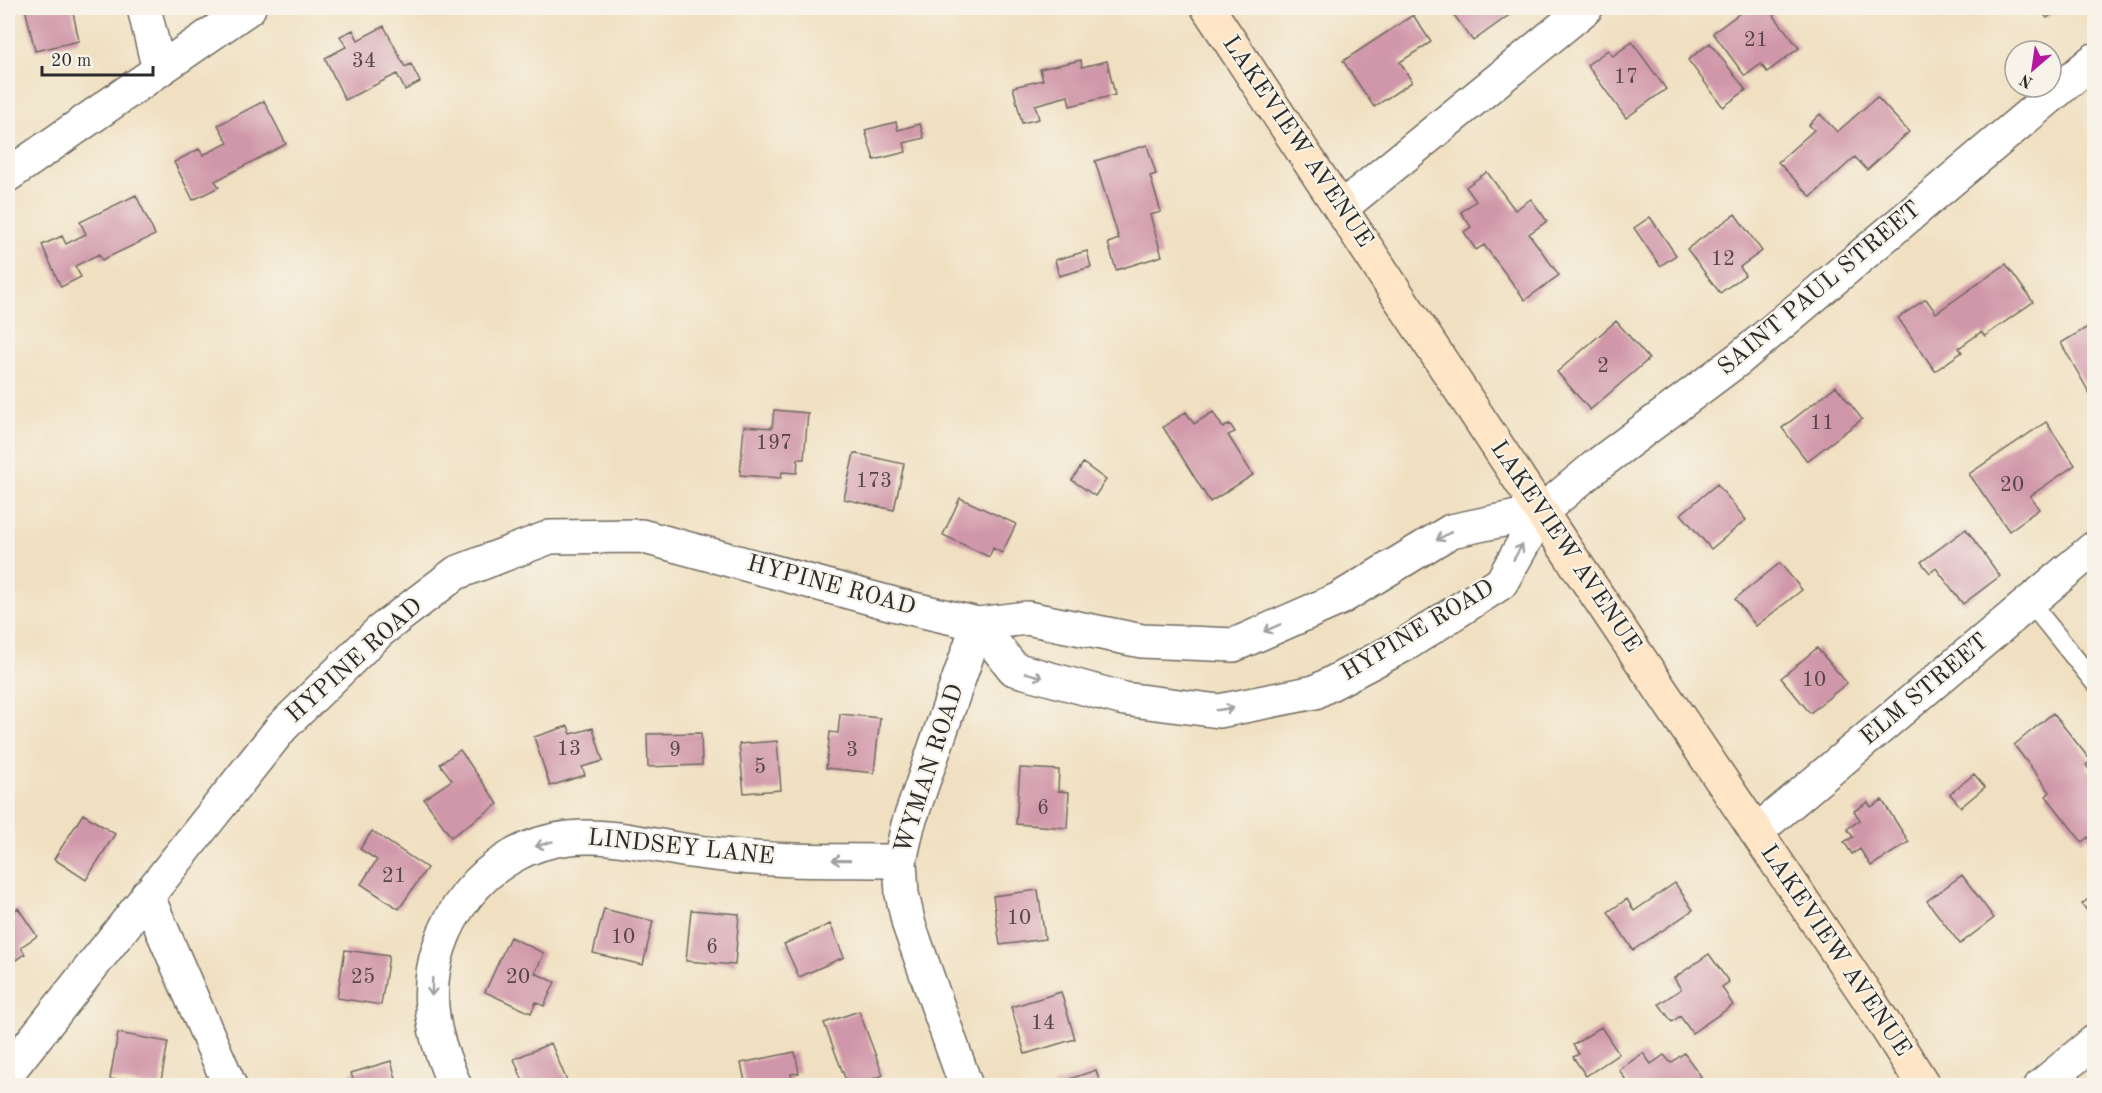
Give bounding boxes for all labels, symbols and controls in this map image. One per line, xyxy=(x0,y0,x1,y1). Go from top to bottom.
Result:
house number: 21 xyxy=(1744,30,1768,51)
street label: LAKEVIEW AVENUE xyxy=(1217,32,1377,252)
scale bar xyxy=(42,39,153,77)
north arrow xyxy=(2003,39,2063,99)
house number: 34 xyxy=(352,51,376,72)
text: 20 m xyxy=(51,52,91,70)
house number: 17 xyxy=(1614,67,1638,88)
text: N xyxy=(2017,70,2036,90)
street label: SAINT PAUL STREET xyxy=(1714,197,1926,381)
house number: 12 xyxy=(1711,249,1735,270)
house number: 2 xyxy=(1597,356,1609,377)
house number: 11 xyxy=(1810,413,1834,434)
house number: 197 xyxy=(756,433,792,454)
street label: LAKEVIEW AVENUE xyxy=(1485,437,1645,657)
house number: 173 xyxy=(856,471,892,492)
house number: 20 xyxy=(2000,475,2024,496)
one-way arrow xyxy=(1436,530,1453,542)
one-way arrow xyxy=(1512,544,1524,561)
street label: HYPINE ROAD xyxy=(744,552,918,620)
street label: HYPINE ROAD xyxy=(1337,576,1499,686)
street label: HYPINE ROAD xyxy=(282,594,428,728)
one-way arrow xyxy=(1264,623,1282,634)
street label: ELM STREET xyxy=(1856,630,1994,750)
one-way arrow xyxy=(1024,670,1043,681)
house number: 10 xyxy=(1802,670,1826,691)
street label: WYMAN ROAD xyxy=(891,681,969,857)
one-way arrow xyxy=(1215,703,1235,714)
house number: 13 xyxy=(557,739,581,760)
house number: 9 xyxy=(669,740,681,761)
house number: 3 xyxy=(846,740,858,761)
house number: 5 xyxy=(754,757,766,778)
house number: 6 xyxy=(1037,798,1049,819)
street label: LINDSEY LANE xyxy=(586,826,776,870)
one-way arrow xyxy=(535,839,554,850)
street label: LAKEVIEW AVENUE xyxy=(1755,841,1915,1061)
one-way arrow xyxy=(832,854,852,866)
house number: 21 xyxy=(382,866,406,887)
house number: 10 xyxy=(1007,908,1031,929)
house number: 10 xyxy=(611,927,635,948)
house number: 6 xyxy=(706,937,718,958)
house number: 25 xyxy=(351,967,375,988)
house number: 20 xyxy=(506,967,530,988)
one-way arrow xyxy=(426,977,438,997)
house number: 14 xyxy=(1031,1013,1055,1034)

